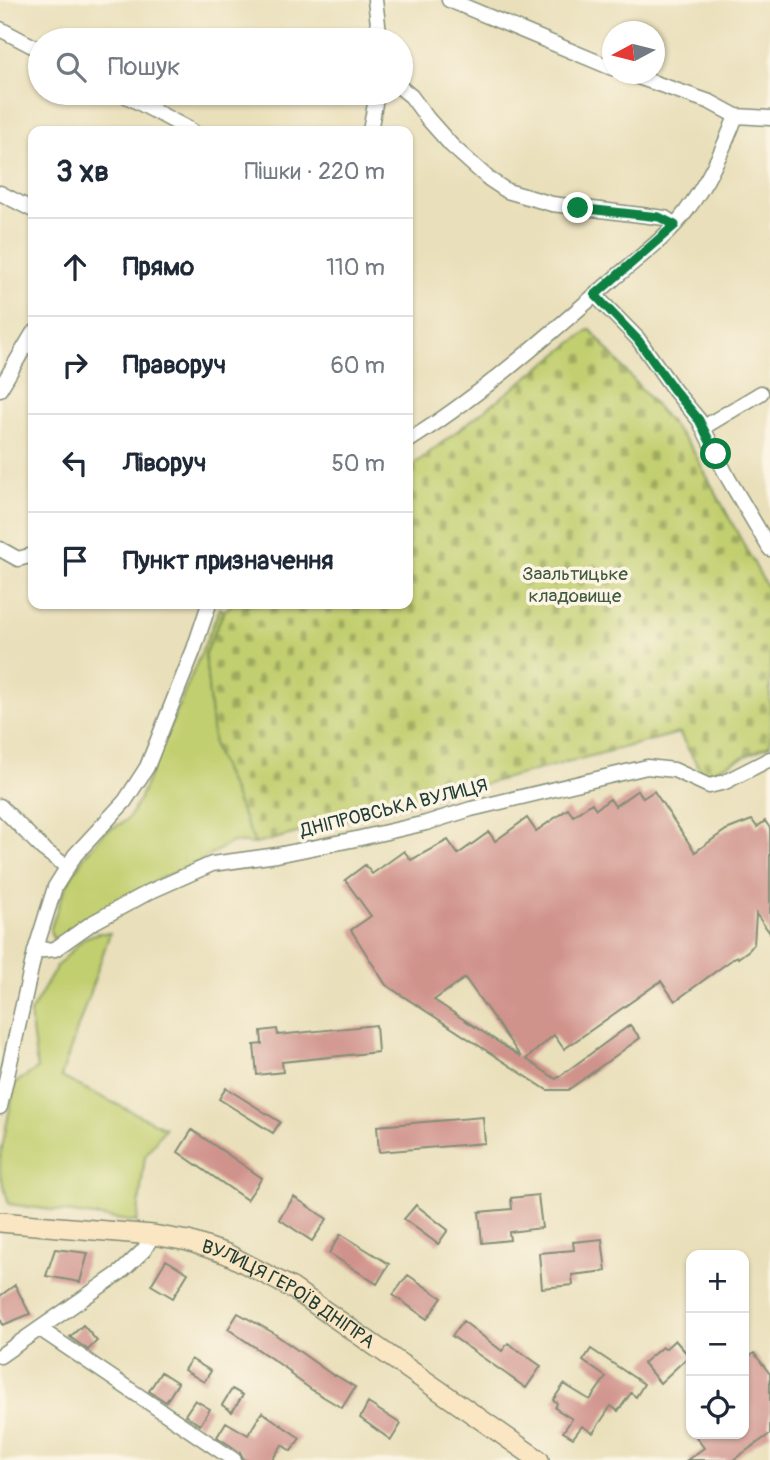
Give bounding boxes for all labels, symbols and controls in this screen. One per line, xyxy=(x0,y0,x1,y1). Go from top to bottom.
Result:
north arrow xyxy=(602,21,665,84)
search box xyxy=(28,28,413,105)
icon: search xyxy=(52,48,90,86)
text: Пошук xyxy=(108,51,181,83)
text: 3 хв xyxy=(56,153,109,190)
text: Пішки · 220 m xyxy=(244,157,385,186)
route end xyxy=(562,192,593,223)
icon: ahead xyxy=(56,248,94,286)
text: Прямо xyxy=(123,251,194,283)
text: 110 m xyxy=(326,253,385,282)
icon: right xyxy=(56,346,94,384)
text: Праворуч xyxy=(123,349,226,381)
text: 60 m xyxy=(330,351,385,380)
route start xyxy=(700,438,731,469)
icon: left xyxy=(56,444,94,482)
text: Ліворуч xyxy=(123,447,207,479)
text: 50 m xyxy=(331,449,385,478)
icon: arrive xyxy=(56,542,94,580)
text: Пункт призначення xyxy=(123,545,334,577)
park label: Заальтицьке кладовище xyxy=(522,562,628,608)
street label: ДНІПРОВСЬКА ВУЛИЦЯ xyxy=(297,773,490,843)
street label: ВУЛИЦЯ ГЕРОЇВ ДНІПРА xyxy=(199,1234,380,1354)
map controls xyxy=(686,1250,749,1439)
button: + xyxy=(686,1250,749,1313)
button: − xyxy=(686,1313,749,1376)
button: locate xyxy=(686,1376,749,1439)

